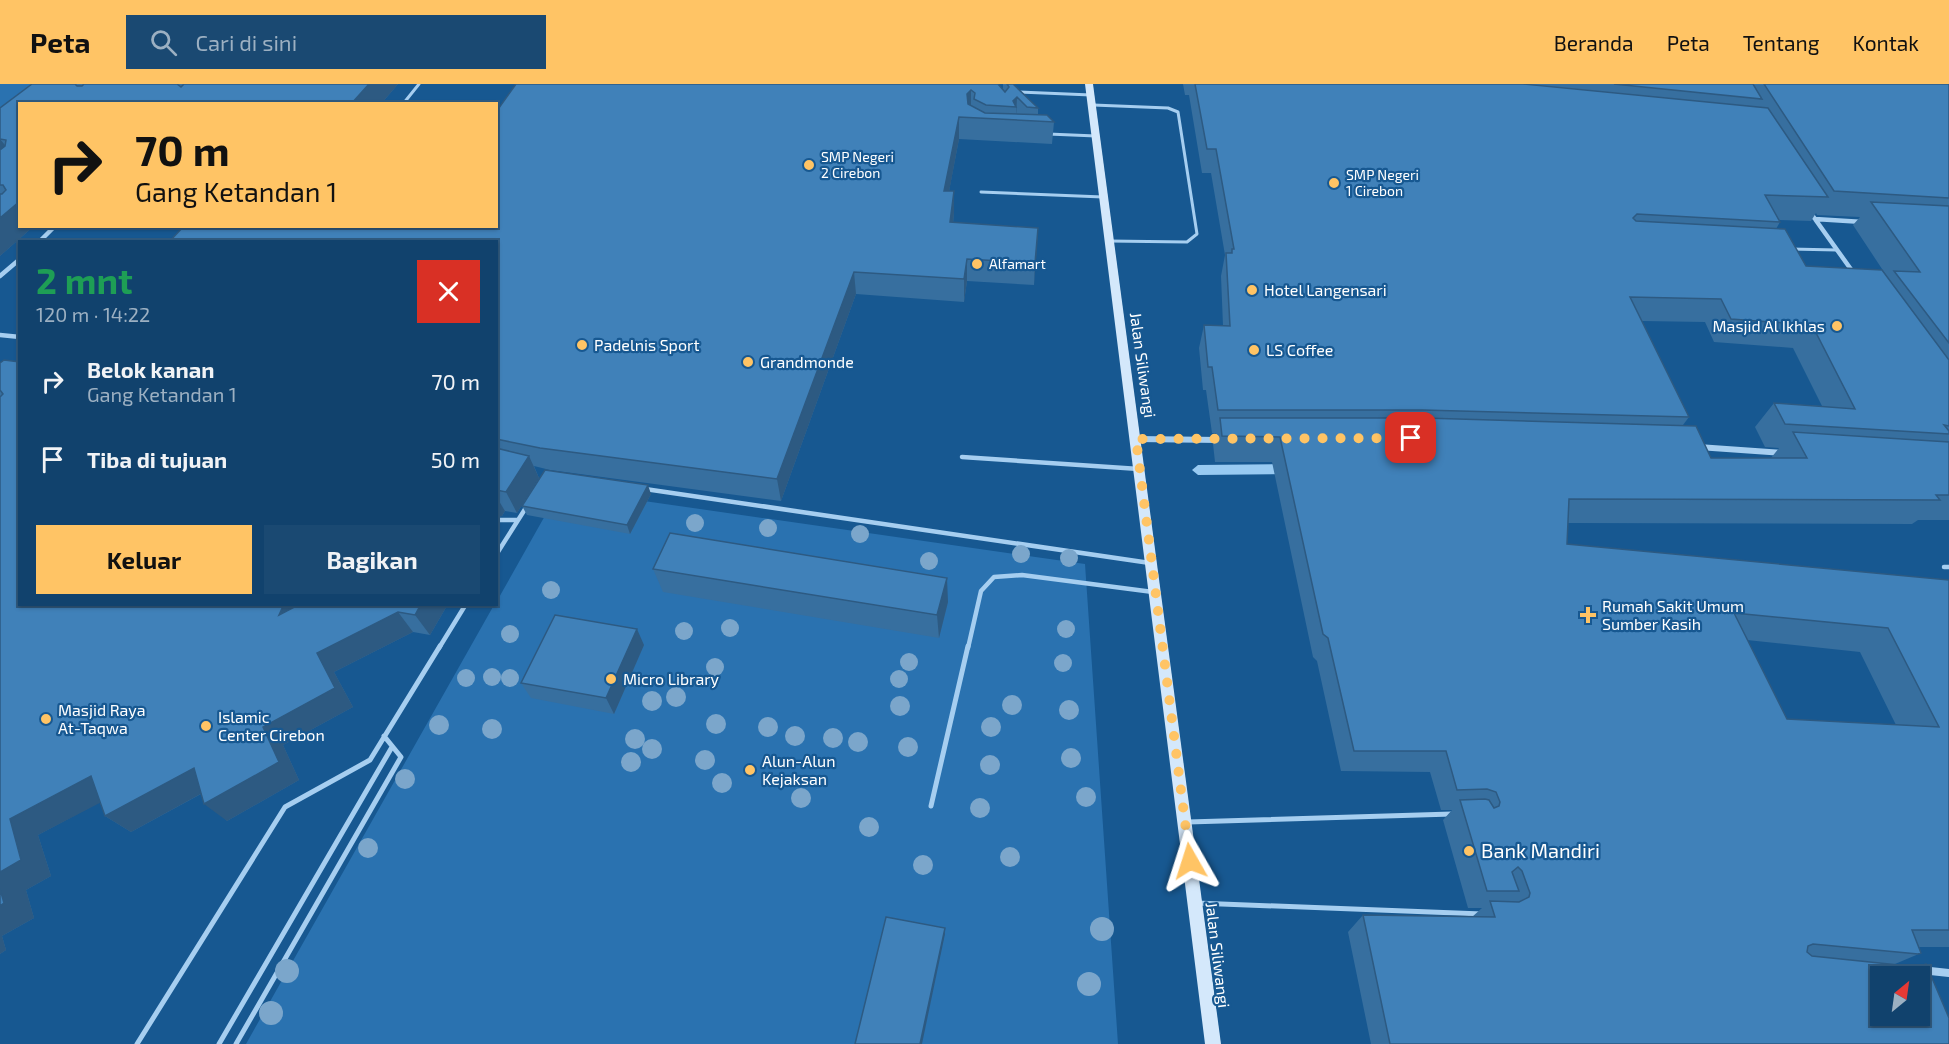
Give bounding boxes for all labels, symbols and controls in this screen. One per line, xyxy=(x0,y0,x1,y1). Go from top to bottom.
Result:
search box xyxy=(126,15,546,69)
text: Peta xyxy=(30,25,90,59)
icon: search xyxy=(147,26,180,59)
text: Cari di sini xyxy=(195,29,297,55)
text: Beranda xyxy=(1554,30,1634,55)
text: Peta xyxy=(1667,30,1710,55)
text: Tentang xyxy=(1743,30,1820,55)
text: Kontak xyxy=(1853,30,1919,55)
text: 70 m xyxy=(135,124,230,174)
icon: right xyxy=(36,126,114,204)
place label: SMP Negeri 2 Cirebon xyxy=(821,148,894,181)
marker: SMP Negeri 2 Cirebon xyxy=(802,158,816,172)
place label: SMP Negeri 1 Cirebon xyxy=(1346,166,1419,199)
text: Gang Ketandan 1 xyxy=(135,175,337,207)
marker: SMP Negeri 1 Cirebon xyxy=(1327,176,1341,190)
place label: Alfamart xyxy=(989,255,1046,272)
marker: Alfamart xyxy=(970,257,984,271)
text: 2 mnt xyxy=(36,258,133,301)
button: close xyxy=(417,260,480,323)
place label: Hotel Langensari xyxy=(1264,280,1387,299)
marker: Hotel Langensari xyxy=(1245,283,1259,297)
text: 120 m · 14:22 xyxy=(36,302,150,326)
street label: Jalan Siliwangi xyxy=(1127,311,1160,419)
place label: Masjid Al Ikhlas xyxy=(1713,316,1825,336)
marker: Masjid Al Ikhlas xyxy=(1830,319,1844,333)
place label: Padelnis Sport xyxy=(594,335,700,354)
marker: Padelnis Sport xyxy=(575,338,589,352)
place label: LS Coffee xyxy=(1266,340,1333,359)
marker: LS Coffee xyxy=(1247,343,1261,357)
place label: Grandmonde xyxy=(760,352,854,371)
marker: Grandmonde xyxy=(741,355,755,369)
text: Belok kanan xyxy=(87,356,214,382)
icon: right xyxy=(36,365,69,398)
text: 70 m xyxy=(431,368,480,394)
text: Gang Ketandan 1 xyxy=(87,382,237,406)
pin xyxy=(1385,412,1436,463)
icon: arrive xyxy=(1394,421,1427,454)
icon: arrive xyxy=(36,443,69,476)
text: Tiba di tujuan xyxy=(87,446,227,472)
text: 50 m xyxy=(431,446,480,472)
button: Keluar xyxy=(36,525,252,594)
button: Bagikan xyxy=(264,525,480,594)
place label: Rumah Sakit Umum Sumber Kasih xyxy=(1602,596,1744,633)
marker: Rumah Sakit Umum Sumber Kasih xyxy=(1579,606,1597,624)
place label: Micro Library xyxy=(623,669,720,688)
marker: Micro Library xyxy=(604,672,618,686)
place label: Masjid Raya At-Taqwa xyxy=(58,700,146,737)
place label: Islamic Center Cirebon xyxy=(218,707,325,744)
marker: Masjid Raya At-Taqwa xyxy=(39,712,53,726)
marker: Islamic Center Cirebon xyxy=(199,719,213,733)
place label: Alun-Alun Kejaksan xyxy=(762,751,835,789)
marker: Alun-Alun Kejaksan xyxy=(743,763,757,777)
position arrow xyxy=(1158,829,1222,893)
place label: Bank Mandiri xyxy=(1481,838,1600,862)
marker: Bank Mandiri xyxy=(1462,844,1476,858)
street label: Jalan Siliwangi xyxy=(1203,901,1234,1009)
north arrow xyxy=(1870,966,1930,1026)
map controls xyxy=(1870,966,1930,1026)

